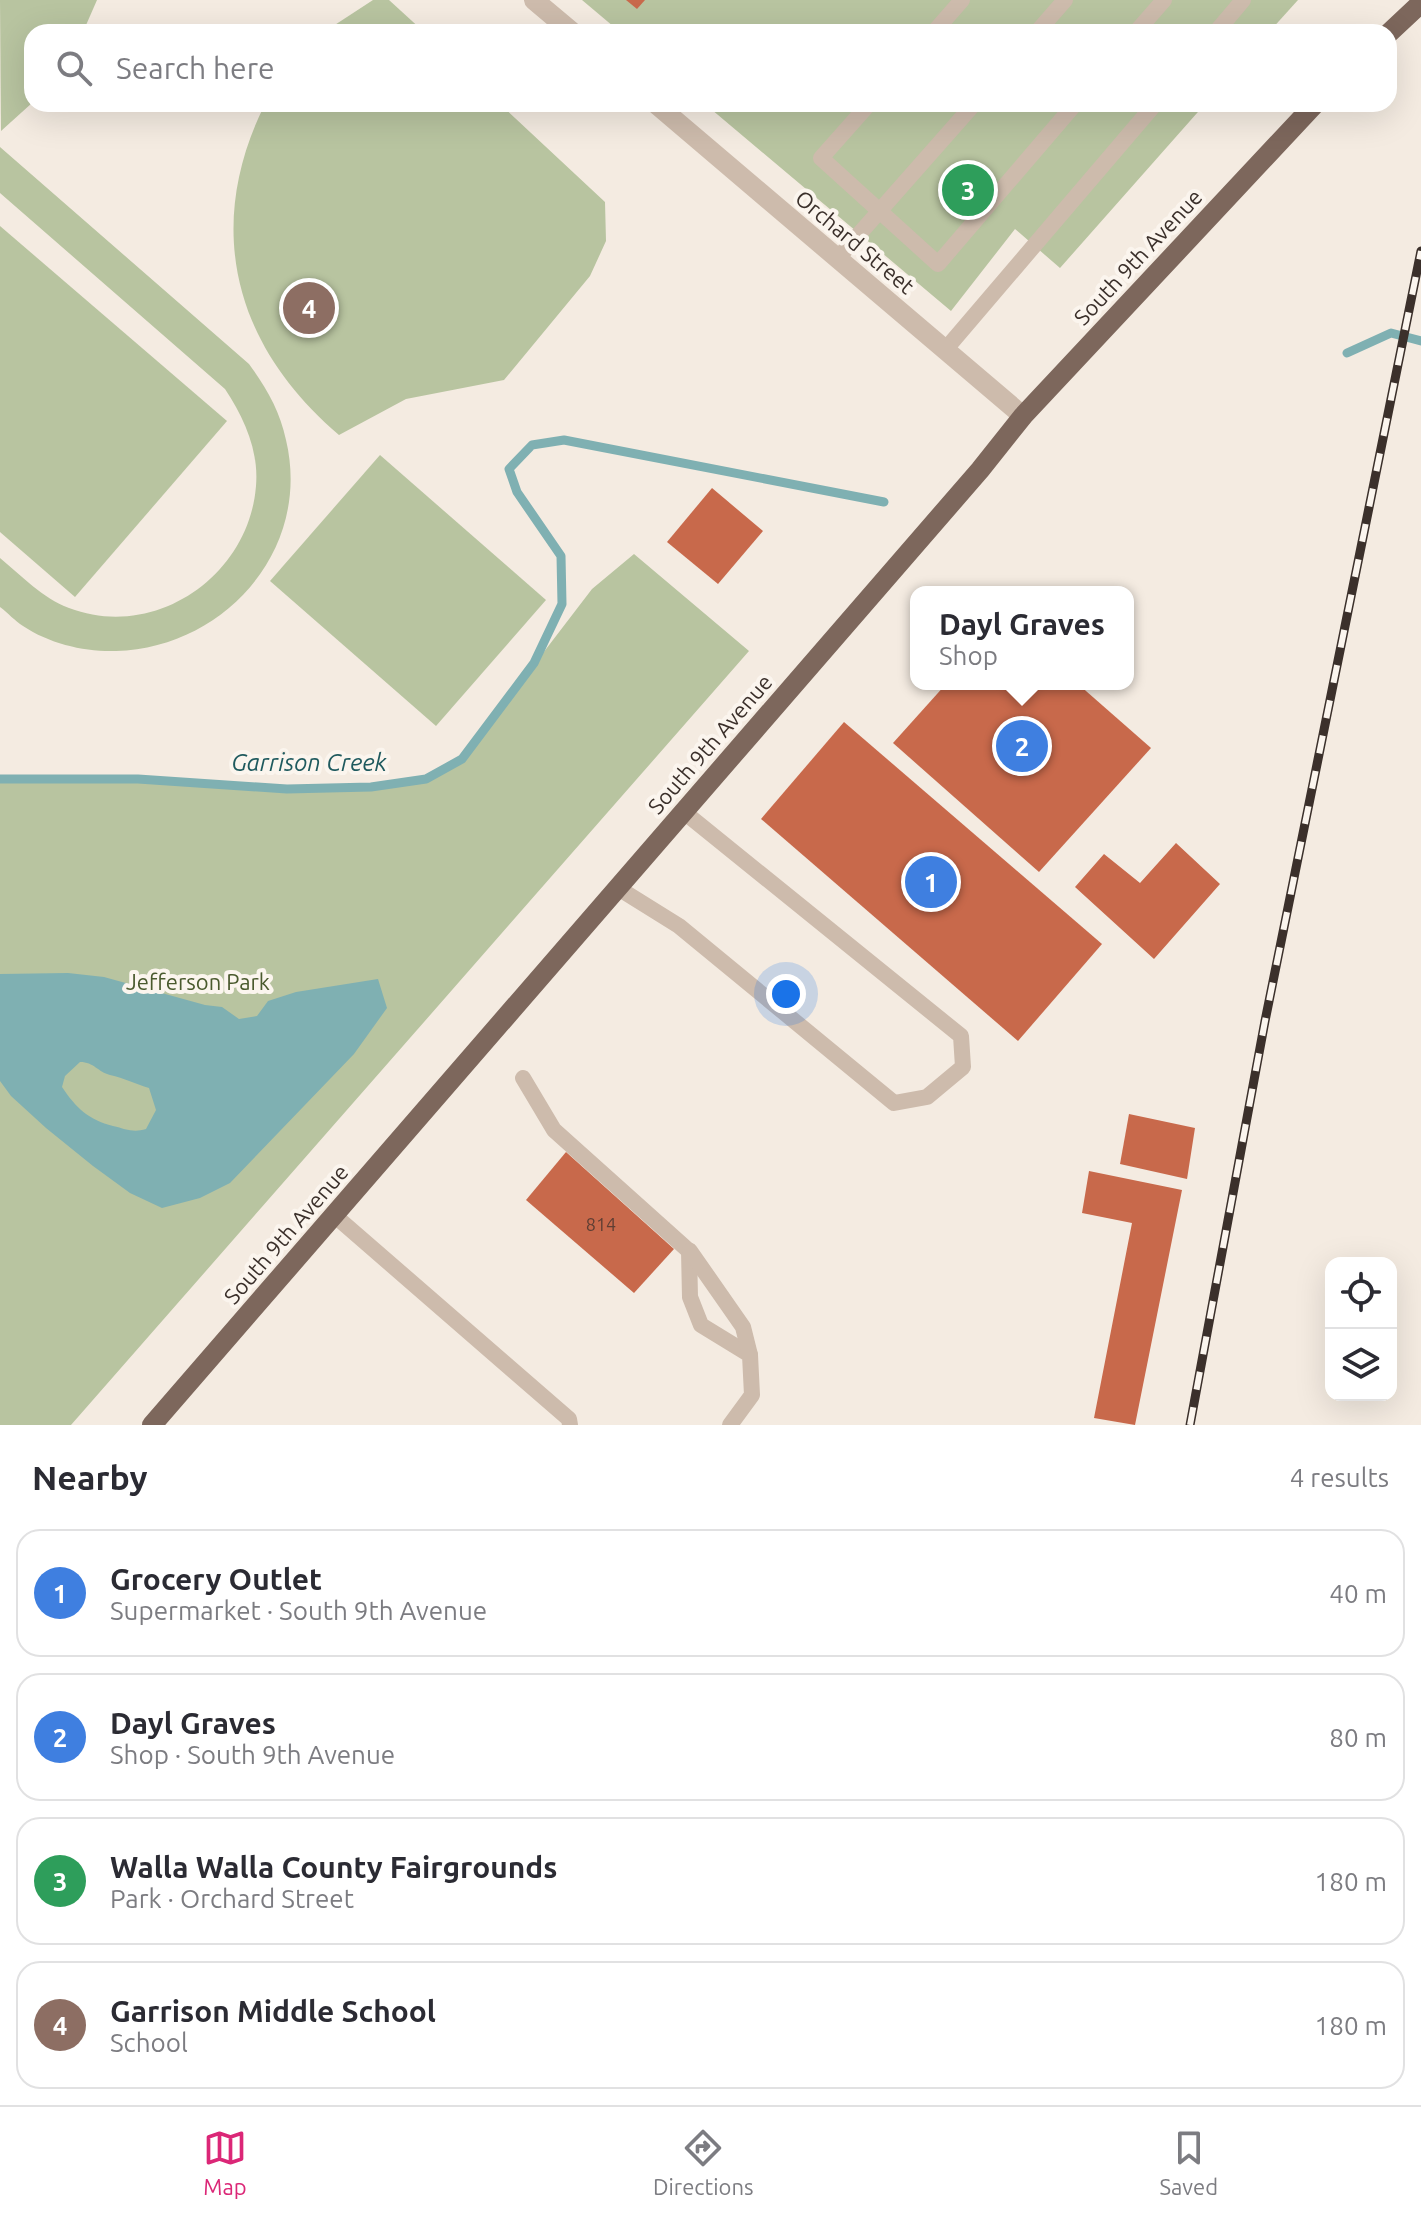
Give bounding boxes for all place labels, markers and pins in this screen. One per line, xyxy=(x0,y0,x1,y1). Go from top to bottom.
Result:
pin: 3 xyxy=(942,160,994,220)
pin: 4 xyxy=(283,278,335,338)
pin: 2 xyxy=(996,716,1048,776)
pin: 1 xyxy=(905,852,957,912)

